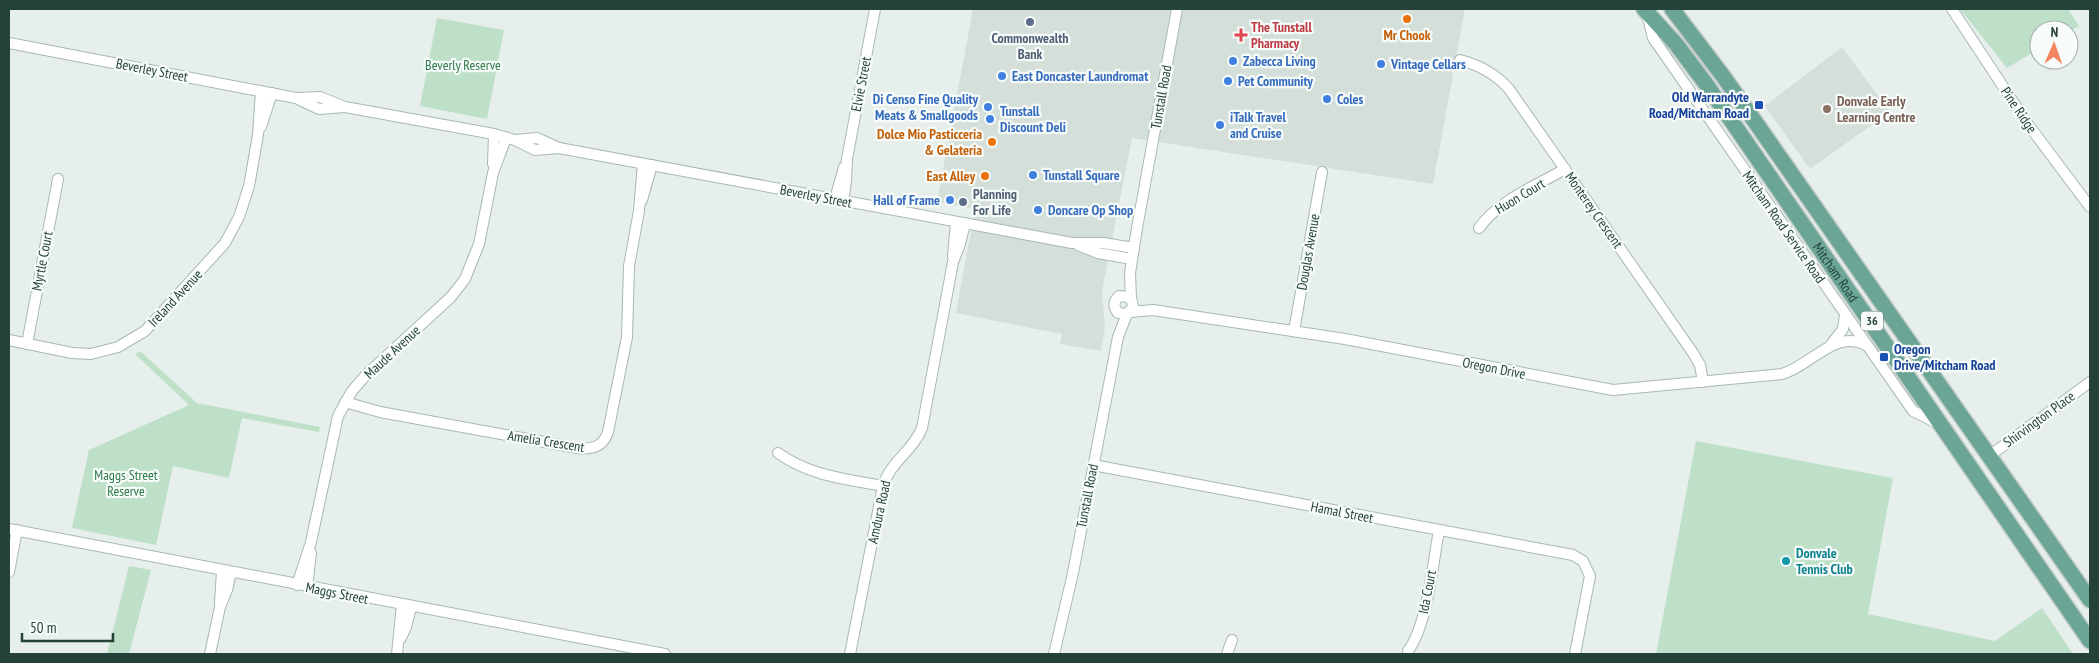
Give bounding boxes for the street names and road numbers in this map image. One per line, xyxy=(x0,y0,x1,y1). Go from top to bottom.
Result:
street label: Beverley Street xyxy=(115,54,190,86)
street label: Elvie Street xyxy=(847,55,875,113)
street label: Tunstall Road xyxy=(1147,64,1175,130)
street label: Pine Ridge xyxy=(1997,83,2041,137)
street label: Mitcham Road Service Road xyxy=(1739,167,1829,287)
street label: Monterey Crescent xyxy=(1561,168,1627,252)
street label: Huon Court xyxy=(1492,174,1548,218)
street label: Beverley Street xyxy=(779,180,854,212)
street label: Douglas Avenue xyxy=(1292,212,1324,292)
street label: Myrtle Court xyxy=(27,230,57,292)
street label: Mitcham Road xyxy=(1809,239,1863,305)
street label: Ireland Avenue xyxy=(144,265,206,330)
road number: 36 xyxy=(1861,312,1883,331)
street label: Maude Avenue xyxy=(360,321,424,383)
street label: Oregon Drive xyxy=(1461,353,1527,383)
street label: Shirvington Place xyxy=(2000,387,2079,451)
street label: Amelia Crescent xyxy=(506,426,586,456)
street label: Tunstall Road xyxy=(1072,462,1102,530)
street label: Amdura Road xyxy=(864,479,894,545)
street label: Hamal Street xyxy=(1309,497,1375,527)
street label: Ida Court xyxy=(1414,569,1440,615)
street label: Maggs Street xyxy=(304,578,370,608)

